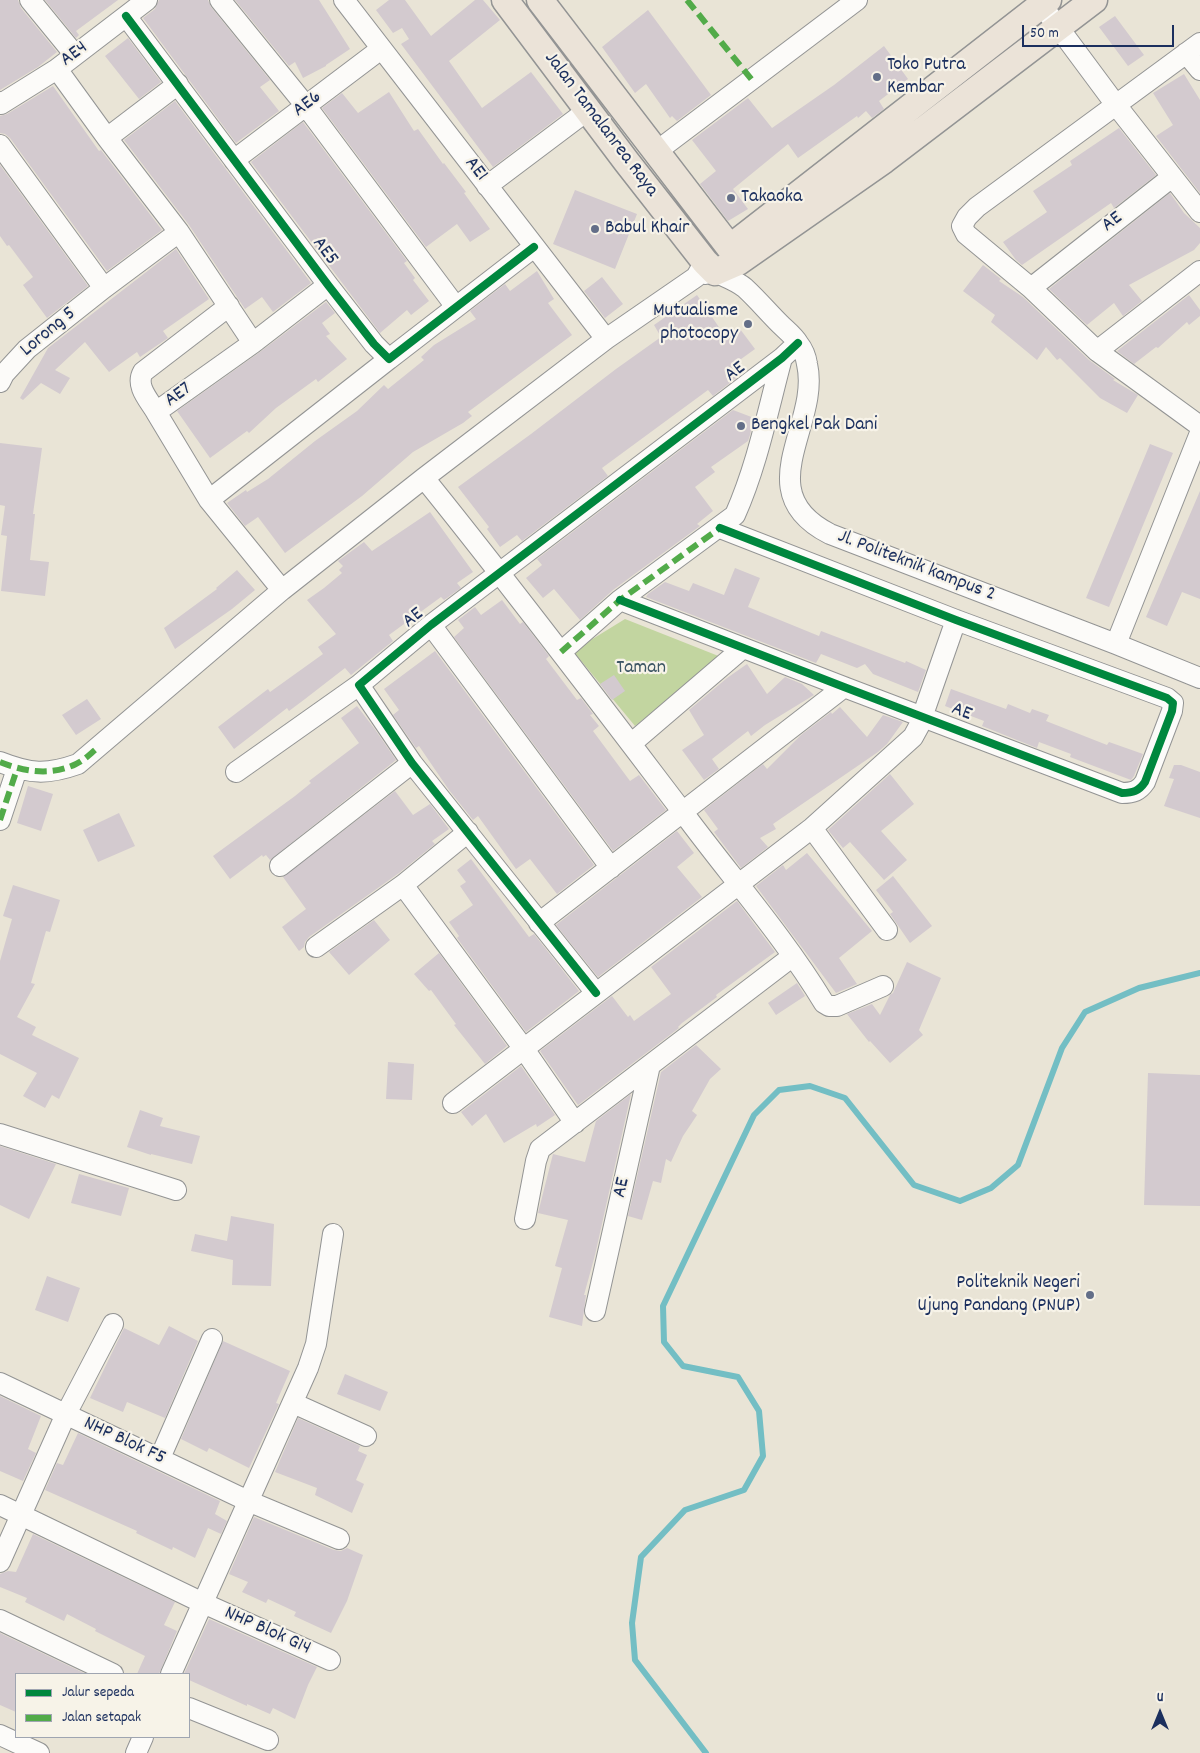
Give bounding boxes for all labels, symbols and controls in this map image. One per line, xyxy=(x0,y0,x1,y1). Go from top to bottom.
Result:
scale bar xyxy=(1025,15,1178,47)
text: 50 m xyxy=(1030,23,1059,45)
street label: AE4 xyxy=(56,37,94,73)
street label: Jalan Tamalanrea Raya xyxy=(538,48,662,202)
place label: Toko Putra Kembar xyxy=(887,54,966,101)
marker: Toko Putra Kembar xyxy=(871,71,883,83)
street label: AE6 xyxy=(289,86,327,124)
street label: AE1 xyxy=(458,153,492,187)
place label: Takaoka xyxy=(741,186,802,210)
marker: Takaoka xyxy=(725,192,737,204)
street label: AE xyxy=(1098,207,1128,239)
place label: Babul Khair xyxy=(605,217,689,241)
marker: Babul Khair xyxy=(589,223,601,235)
street label: AE5 xyxy=(306,233,342,271)
place label: Mutualisme photocopy xyxy=(653,300,738,347)
street label: Lorong 5 xyxy=(16,303,82,363)
marker: Mutualisme photocopy xyxy=(742,318,754,330)
street label: AE xyxy=(721,357,751,389)
street label: AE7 xyxy=(161,378,197,414)
place label: Bengkel Pak Dani xyxy=(751,414,877,438)
marker: Bengkel Pak Dani xyxy=(735,420,747,432)
street label: Jl. Politeknik kampus 2 xyxy=(834,526,998,608)
street label: AE xyxy=(399,603,429,635)
park label: Taman xyxy=(616,657,666,681)
street label: AE xyxy=(947,698,975,728)
street label: AE xyxy=(609,1176,637,1200)
place label: Politeknik Negeri Ujung Pandang (PNUP) xyxy=(917,1272,1080,1319)
marker: Politeknik Negeri Ujung Pandang (PNUP) xyxy=(1084,1289,1096,1301)
street label: NHP Blok F5 xyxy=(79,1413,169,1471)
street label: NHP Blok G14 xyxy=(220,1602,314,1662)
legend xyxy=(15,1673,190,1738)
text: Jalur sepeda xyxy=(62,1682,134,1704)
north arrow xyxy=(1135,1688,1185,1738)
text: U xyxy=(1157,1688,1163,1708)
text: Jalan setapak xyxy=(62,1707,141,1729)

